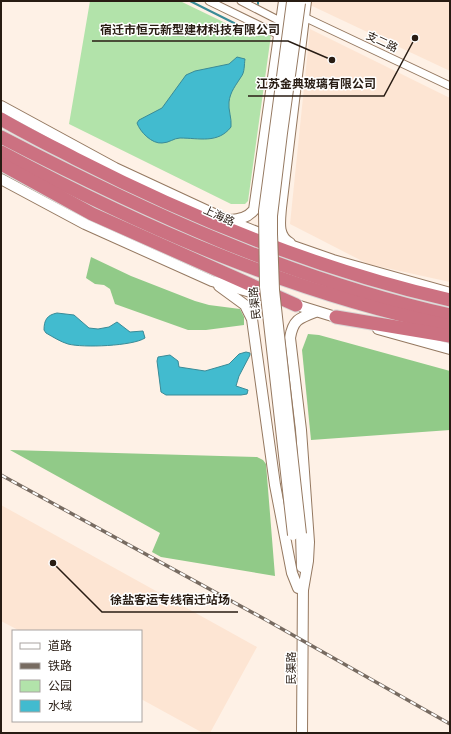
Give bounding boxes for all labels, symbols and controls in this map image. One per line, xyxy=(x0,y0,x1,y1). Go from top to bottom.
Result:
callout: 宿迁市恒元新型建材科技有限公司 xyxy=(92,17,288,41)
text: 宿迁市恒元新型建材科技有限公司 xyxy=(100,23,280,37)
street label: 支二路 xyxy=(364,29,400,55)
callout: 江苏金典玻璃有限公司 xyxy=(248,72,384,96)
text: 江苏金典玻璃有限公司 xyxy=(256,77,376,91)
street label: 上海路 xyxy=(201,203,237,229)
street label: 民渠路 xyxy=(247,286,263,320)
callout: 徐盐客运专线宿迁站场 xyxy=(102,588,238,612)
text: 徐盐客运专线宿迁站场 xyxy=(110,593,230,607)
legend xyxy=(12,630,142,722)
text: 道路 xyxy=(48,639,72,653)
street label: 民渠路 xyxy=(285,652,298,685)
text: 铁路 xyxy=(48,659,72,673)
text: 公园 xyxy=(48,679,72,693)
text: 水域 xyxy=(48,699,72,713)

